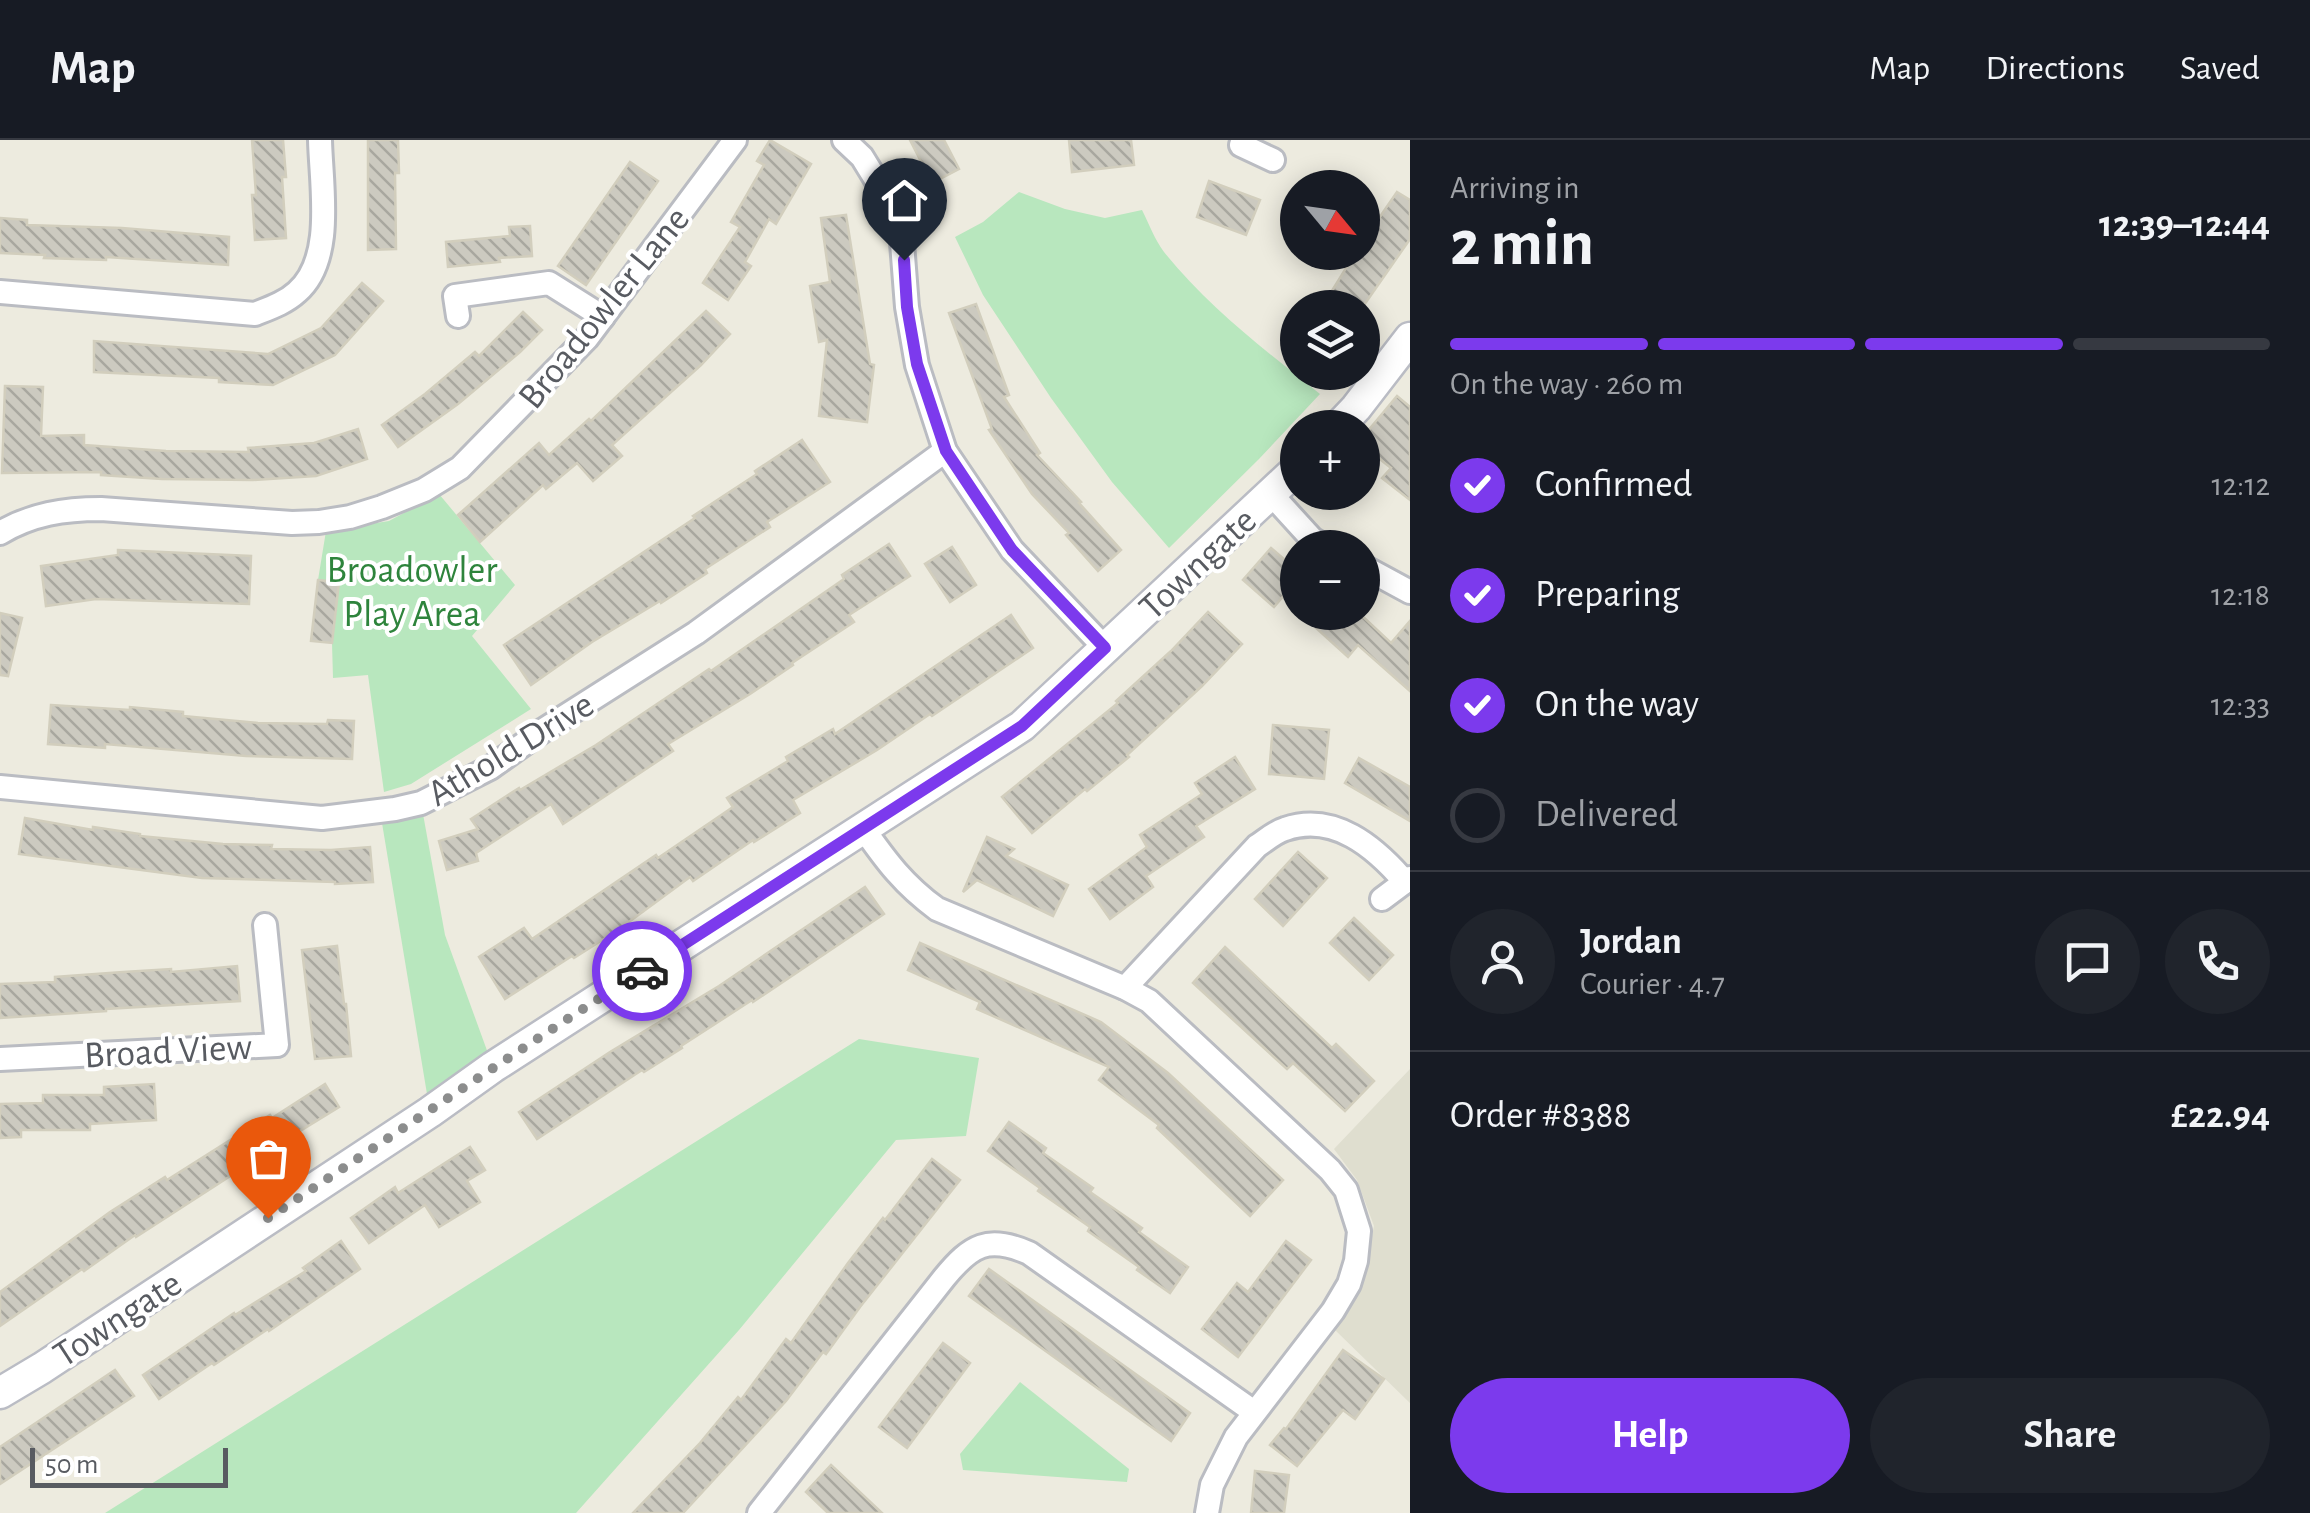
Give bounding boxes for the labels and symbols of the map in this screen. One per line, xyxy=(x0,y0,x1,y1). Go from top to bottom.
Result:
pin xyxy=(862,158,947,261)
north arrow xyxy=(1280,170,1380,270)
street label: Broadowler Lane xyxy=(512,200,697,416)
street label: Towngate xyxy=(1133,501,1264,628)
park label: Broadowler Play Area xyxy=(326,552,498,634)
street label: Athold Drive xyxy=(421,685,601,814)
courier xyxy=(592,921,692,1021)
street label: Broad View xyxy=(83,1029,253,1075)
pin xyxy=(226,1116,311,1219)
street label: Towngate xyxy=(47,1264,189,1375)
scale bar xyxy=(30,1443,228,1488)

